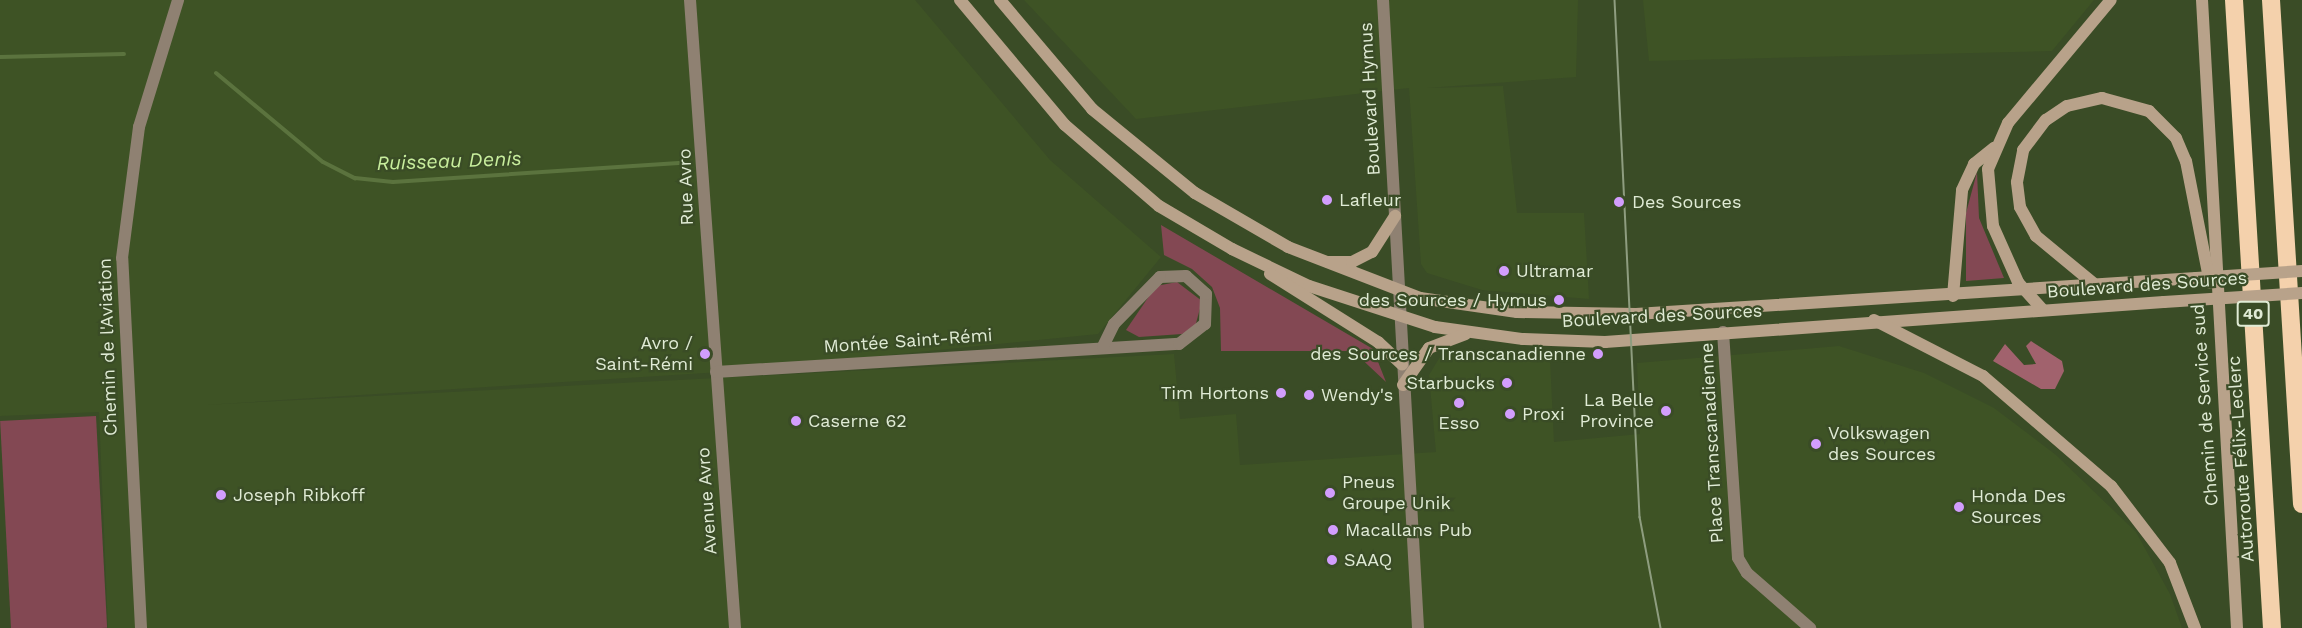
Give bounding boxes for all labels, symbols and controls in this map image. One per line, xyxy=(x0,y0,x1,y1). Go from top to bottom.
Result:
street label: Boulevard Hymus xyxy=(1355,22,1385,176)
water label: Ruisseau Denis xyxy=(376,146,522,176)
street label: Rue Avro xyxy=(674,148,698,226)
place label: Lafleur xyxy=(1339,189,1401,211)
place label: Des Sources xyxy=(1632,191,1741,213)
marker: Lafleur xyxy=(1320,193,1334,207)
marker: Des Sources xyxy=(1610,193,1628,211)
street label: Chemin de l'Aviation xyxy=(94,258,122,436)
place label: Ultramar xyxy=(1516,260,1593,282)
marker: Ultramar xyxy=(1497,264,1511,278)
street label: Boulevard des Sources xyxy=(2046,267,2248,303)
place label: des Sources / Hymus xyxy=(1359,289,1547,311)
marker: des Sources / Hymus xyxy=(1552,293,1566,307)
street label: Boulevard des Sources xyxy=(1561,300,1763,332)
road number: 40 xyxy=(2236,301,2270,327)
street label: Chemin de Service sud xyxy=(2187,303,2223,507)
street label: Montée Saint-Rémi xyxy=(823,324,993,358)
place label: Avro / Saint-Rémi xyxy=(595,333,693,376)
street label: Place Transcanadienne xyxy=(1696,342,1728,544)
place label: des Sources / Transcanadienne xyxy=(1310,343,1586,365)
marker: Avro / Saint-Rémi xyxy=(698,347,712,361)
marker: des Sources / Transcanadienne xyxy=(1591,347,1605,361)
street label: Autoroute Félix-Leclerc xyxy=(2223,355,2259,563)
place label: Starbucks xyxy=(1406,372,1495,394)
marker: Starbucks xyxy=(1500,376,1514,390)
place label: Tim Hortons xyxy=(1161,382,1269,404)
place label: Wendy's xyxy=(1321,384,1393,406)
marker: Tim Hortons xyxy=(1274,386,1288,400)
marker: Wendy's xyxy=(1302,388,1316,402)
place label: La Belle Province xyxy=(1579,390,1654,432)
marker: Esso xyxy=(1452,396,1466,410)
place label: Proxi xyxy=(1522,403,1565,425)
marker: La Belle Province xyxy=(1659,404,1673,418)
marker: Proxi xyxy=(1503,407,1517,421)
place label: Caserne 62 xyxy=(808,410,907,432)
place label: Esso xyxy=(1438,412,1480,434)
marker: Caserne 62 xyxy=(789,414,803,428)
place label: Volkswagen des Sources xyxy=(1828,423,1936,466)
marker: Volkswagen des Sources xyxy=(1809,437,1823,451)
street label: Avenue Avro xyxy=(692,446,722,556)
place label: Pneus Groupe Unik xyxy=(1342,472,1451,514)
place label: Joseph Ribkoff xyxy=(233,484,365,506)
marker: Pneus Groupe Unik xyxy=(1323,486,1337,500)
place label: Honda Des Sources xyxy=(1971,486,2066,528)
marker: Joseph Ribkoff xyxy=(214,488,228,502)
marker: Honda Des Sources xyxy=(1952,500,1966,514)
place label: Macallans Pub xyxy=(1345,519,1472,541)
marker: Macallans Pub xyxy=(1326,523,1340,537)
place label: SAAQ xyxy=(1344,549,1392,571)
marker: SAAQ xyxy=(1325,553,1339,567)

